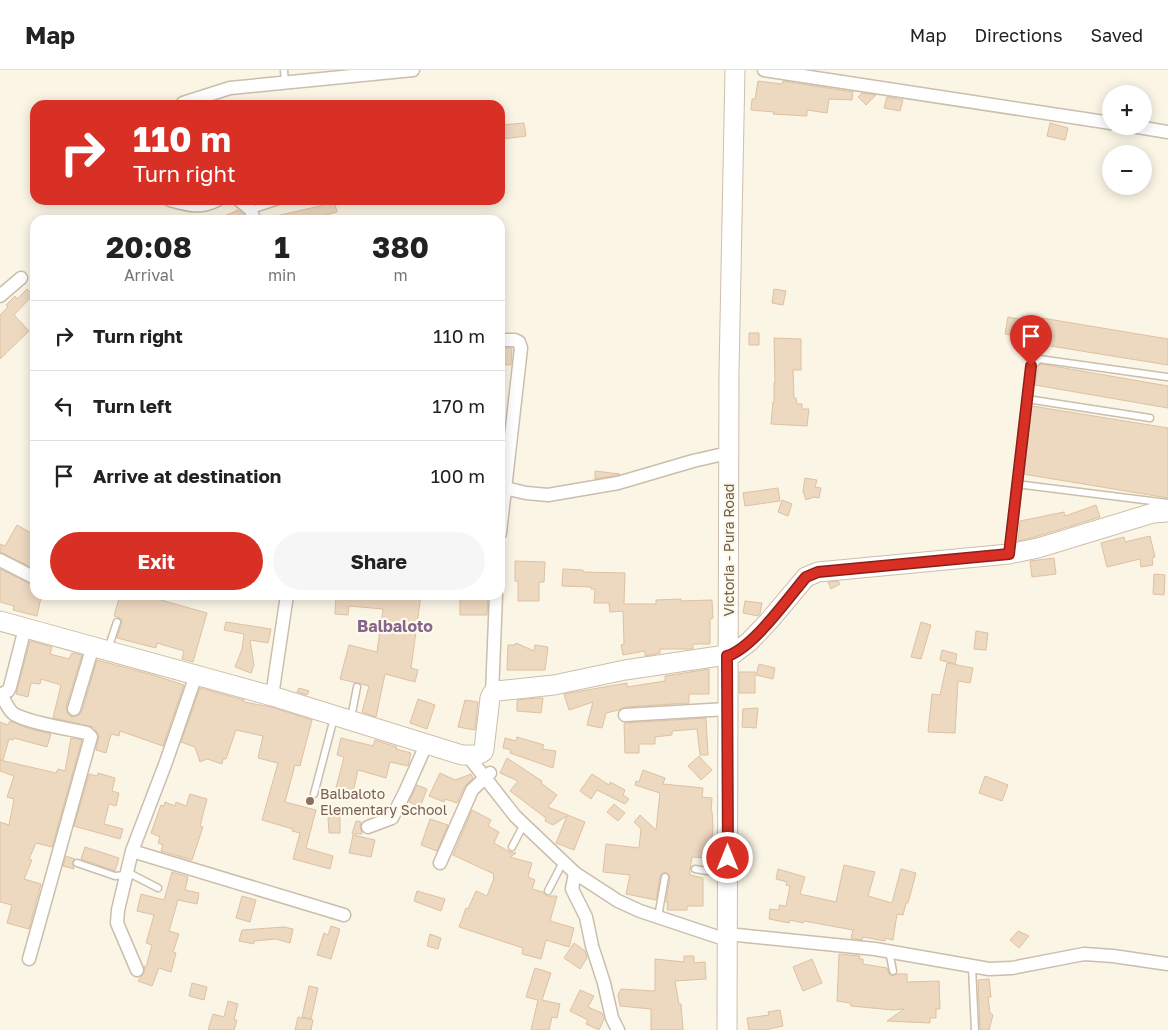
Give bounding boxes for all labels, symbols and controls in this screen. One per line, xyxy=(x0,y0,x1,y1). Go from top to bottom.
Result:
text: Map xyxy=(25,20,75,49)
text: Map xyxy=(910,24,946,46)
text: Directions xyxy=(974,24,1062,46)
text: Saved xyxy=(1090,24,1143,46)
map controls xyxy=(1102,85,1152,195)
button: + xyxy=(1102,85,1152,135)
text: 110 m xyxy=(133,118,231,160)
icon: right xyxy=(50,120,115,185)
button: − xyxy=(1102,145,1152,195)
text: Turn right xyxy=(133,160,236,187)
text: 20:08 xyxy=(106,229,192,265)
text: 1 xyxy=(274,229,290,265)
text: 380 xyxy=(372,229,429,265)
text: Arrival xyxy=(124,265,174,285)
text: min xyxy=(268,265,296,285)
text: m xyxy=(393,265,408,285)
pin xyxy=(1010,315,1052,366)
icon: right xyxy=(50,322,78,350)
icon: arrive xyxy=(1017,322,1045,350)
text: Turn right xyxy=(93,324,183,347)
text: 110 m xyxy=(433,324,485,347)
icon: left xyxy=(50,392,78,420)
text: Turn left xyxy=(93,394,172,417)
text: 170 m xyxy=(432,394,485,417)
icon: arrive xyxy=(50,462,78,490)
text: Arrive at destination xyxy=(93,464,281,487)
text: 100 m xyxy=(431,464,485,487)
street label: Victoria - Pura Road xyxy=(720,484,737,616)
button: Exit xyxy=(50,532,263,590)
button: Share xyxy=(273,532,485,590)
district label: Balbaloto xyxy=(357,616,433,636)
place label: Balbaloto Elementary School xyxy=(320,785,447,818)
marker: Balbaloto Elementary School xyxy=(304,795,316,807)
position arrow xyxy=(701,831,753,883)

